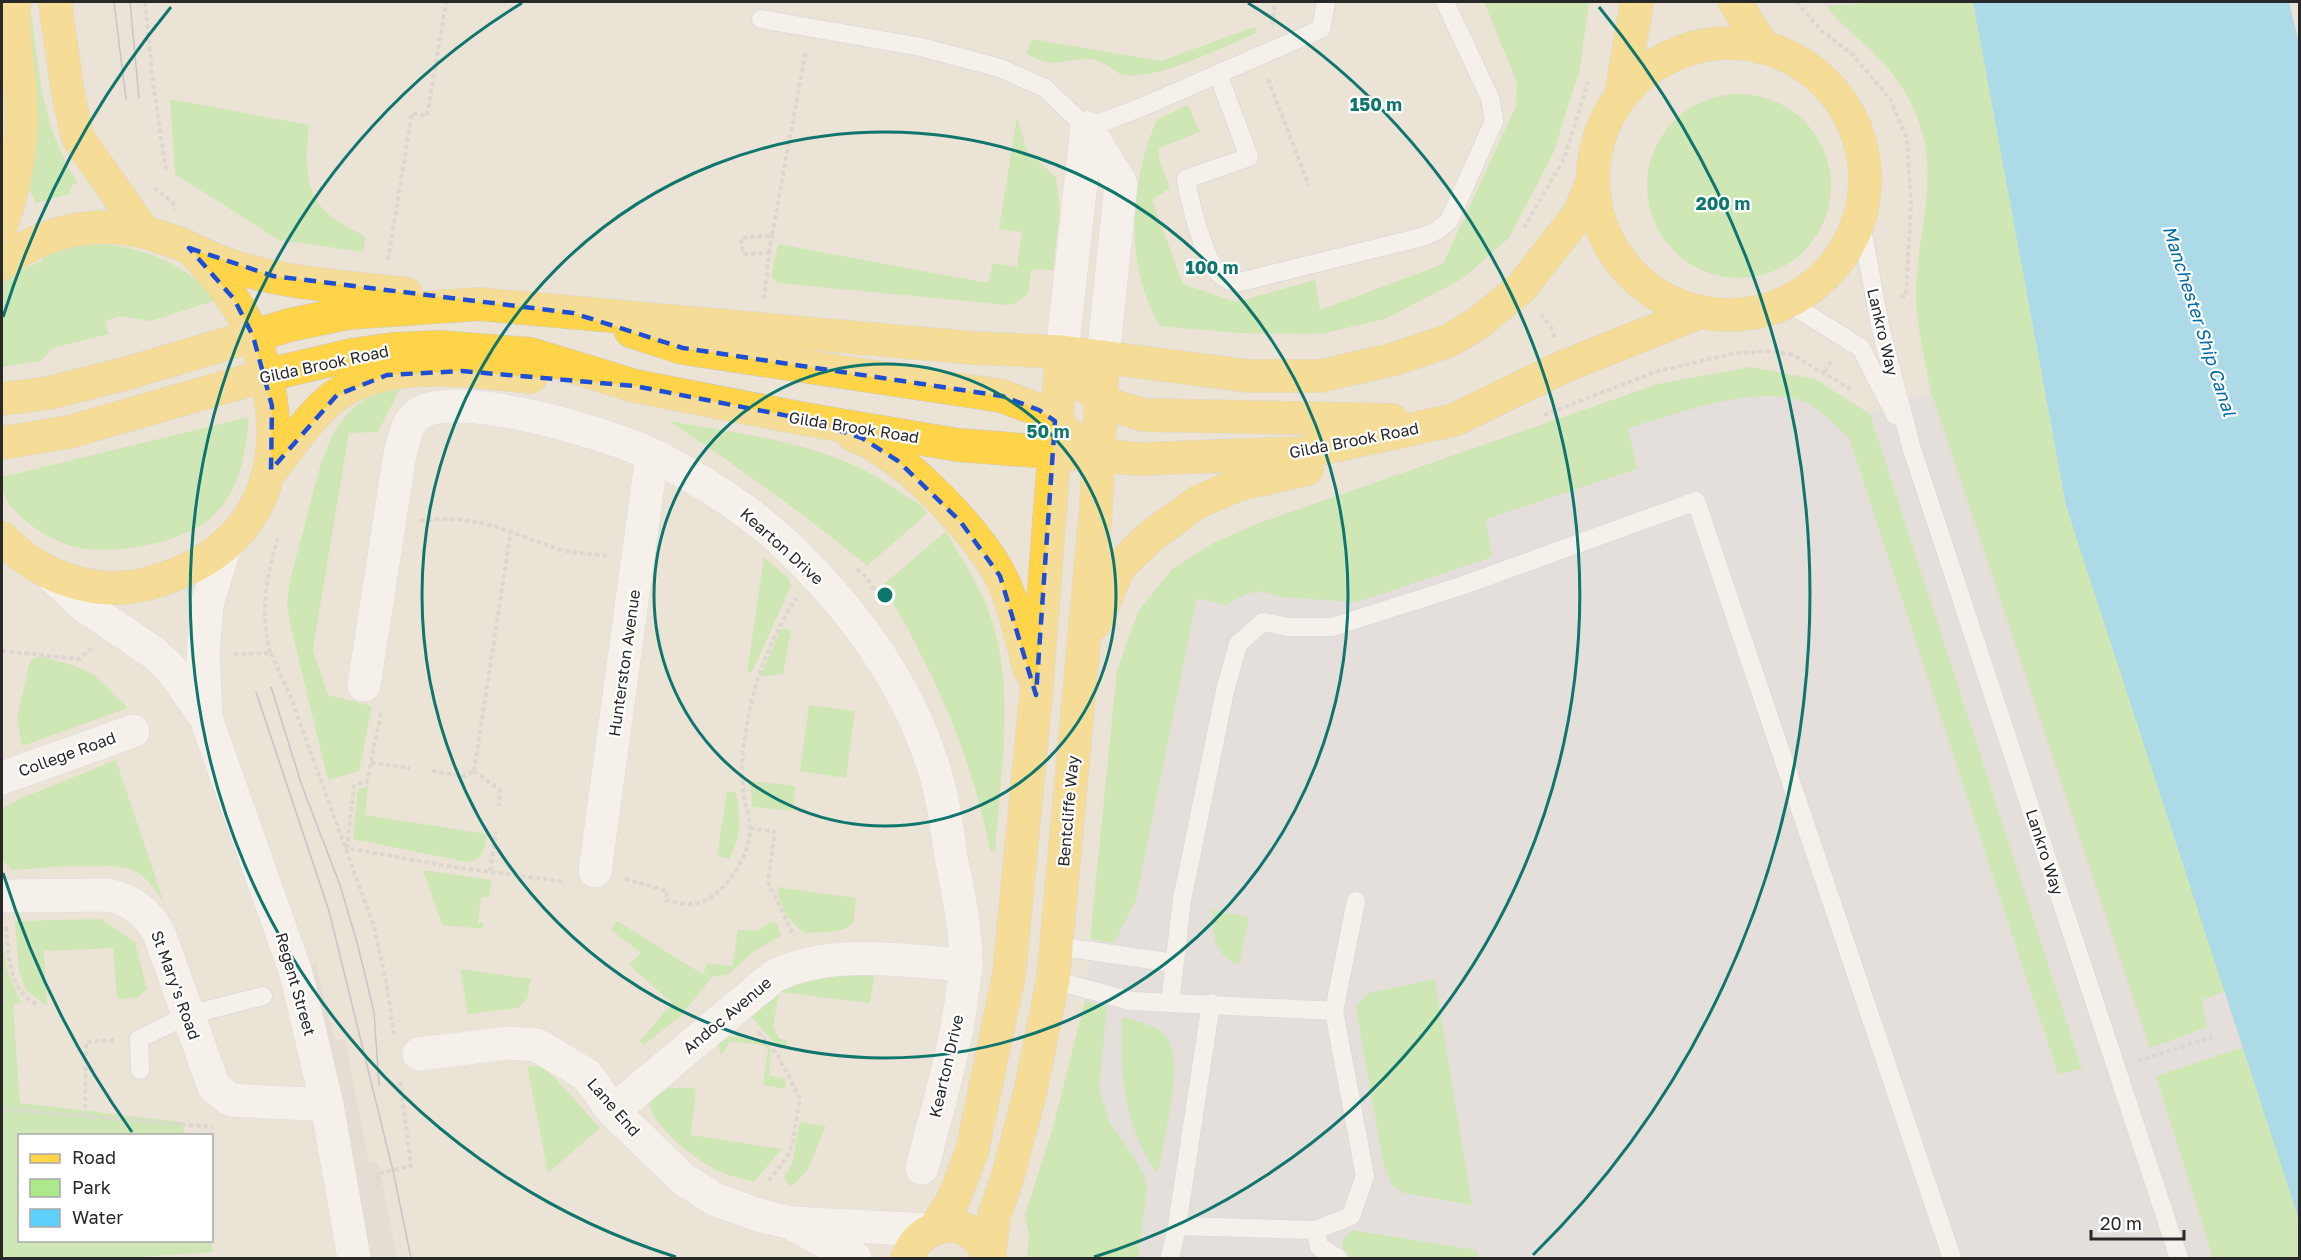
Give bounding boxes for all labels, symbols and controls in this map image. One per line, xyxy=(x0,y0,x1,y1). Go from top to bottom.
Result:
text: 150 m xyxy=(1350,93,1402,115)
text: 200 m xyxy=(1696,192,1750,214)
water label: Manchester Ship Canal xyxy=(2159,223,2242,420)
text: 100 m xyxy=(1186,256,1238,278)
street label: Lankro Way xyxy=(1863,286,1903,378)
street label: Gilda Brook Road xyxy=(258,341,390,387)
street label: Gilda Brook Road xyxy=(787,407,921,447)
street label: Gilda Brook Road xyxy=(1287,418,1421,462)
text: 50 m xyxy=(1027,420,1069,442)
street label: Kearton Drive xyxy=(736,503,828,589)
centre of rings xyxy=(875,585,895,605)
street label: Hunterston Avenue xyxy=(604,588,644,738)
street label: College Road xyxy=(16,727,118,781)
street label: Bentcliffe Way xyxy=(1053,755,1083,867)
street label: Lankro Way xyxy=(2022,806,2068,898)
street label: St Mary's Road xyxy=(147,928,205,1042)
street label: Regent Street xyxy=(272,930,320,1038)
street label: Andoc Avenue xyxy=(679,972,775,1058)
street label: Kearton Drive xyxy=(924,1013,968,1119)
street label: Lane End xyxy=(583,1074,645,1140)
legend xyxy=(18,1134,213,1242)
text: Road xyxy=(72,1146,116,1168)
text: Park xyxy=(72,1176,111,1198)
scale bar xyxy=(2091,1203,2184,1241)
text: Water xyxy=(72,1206,123,1228)
text: 20 m xyxy=(2100,1212,2142,1234)

